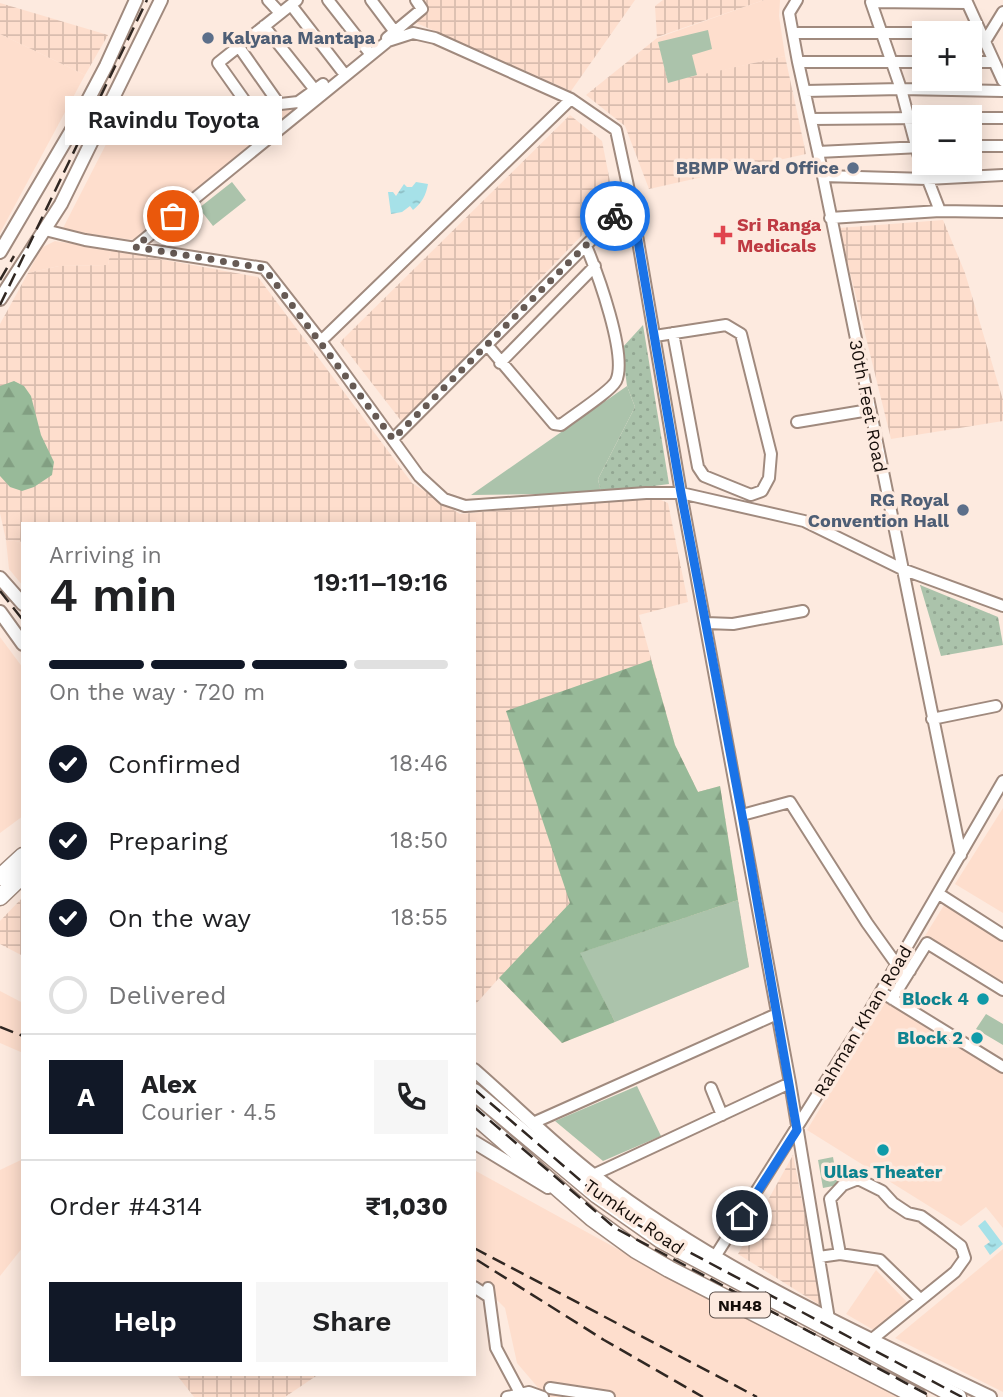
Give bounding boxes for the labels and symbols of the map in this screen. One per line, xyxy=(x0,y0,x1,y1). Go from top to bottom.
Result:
place label: Kalyana Mantapa xyxy=(222,27,376,48)
marker: Kalyana Mantapa xyxy=(200,30,216,46)
callout: Ravindu Toyota xyxy=(64,97,282,146)
place label: BBMP Ward Office xyxy=(676,157,839,178)
marker: BBMP Ward Office xyxy=(845,160,861,176)
courier xyxy=(580,181,650,251)
pin xyxy=(143,186,203,246)
place label: Sri Ranga Medicals xyxy=(737,214,822,256)
marker: Sri Ranga Medicals xyxy=(715,227,731,243)
street label: 30th Feet Road xyxy=(845,338,892,474)
place label: RG Royal Convention Hall xyxy=(808,489,949,531)
marker: RG Royal Convention Hall xyxy=(955,502,971,518)
street label: Rahman Khan Road xyxy=(809,941,916,1100)
place label: Block 4 xyxy=(902,988,969,1009)
marker: Block 4 xyxy=(975,991,991,1007)
place label: Block 2 xyxy=(897,1027,963,1048)
marker: Block 2 xyxy=(969,1030,985,1046)
marker: Ullas Theater xyxy=(875,1142,891,1158)
place label: Ullas Theater xyxy=(824,1161,943,1182)
street label: Tumkur Road xyxy=(581,1175,688,1259)
pin xyxy=(712,1186,772,1246)
road number: NH48 xyxy=(710,1292,770,1317)

